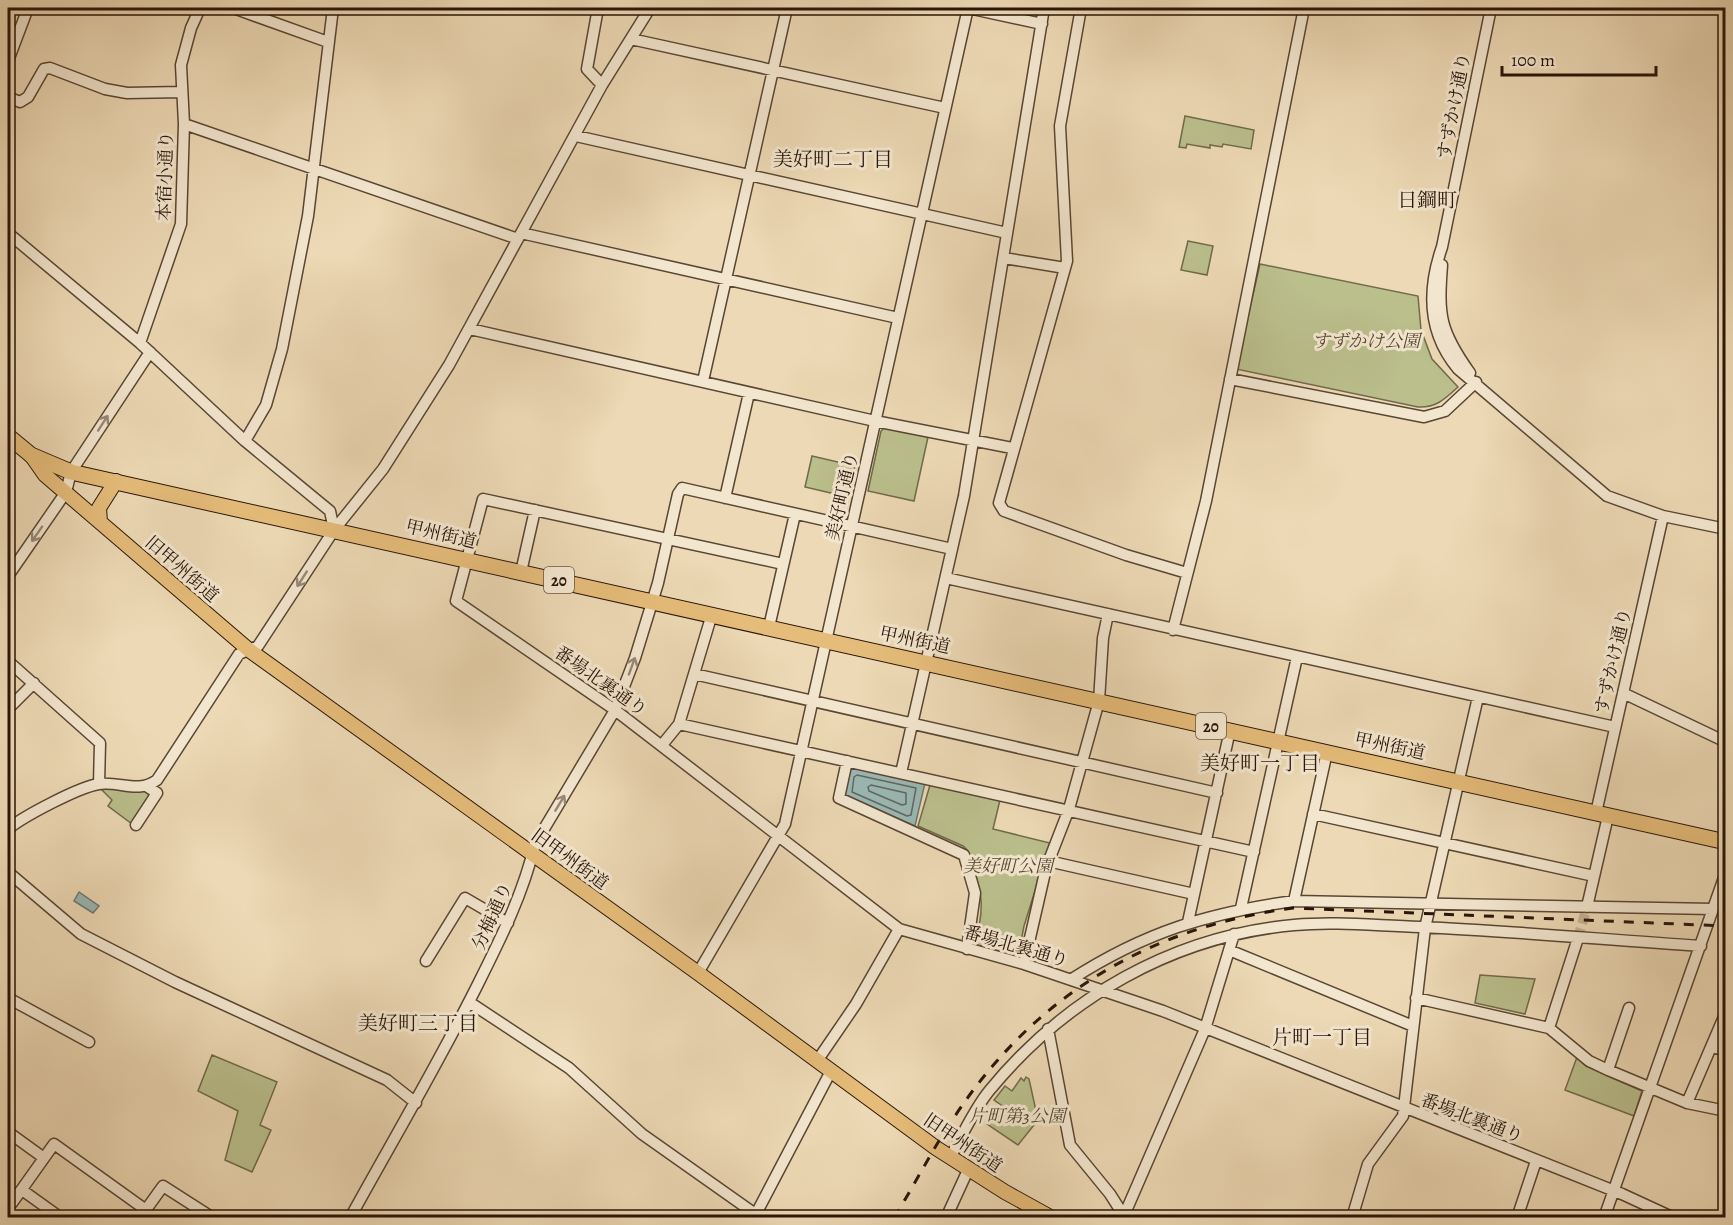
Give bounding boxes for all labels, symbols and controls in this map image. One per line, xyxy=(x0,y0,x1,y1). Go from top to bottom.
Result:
scale bar xyxy=(1502,39,1656,77)
text: 100 m xyxy=(1511,48,1555,72)
street label: すずかけ通り xyxy=(1432,51,1476,161)
street label: 本宿小通り xyxy=(151,131,179,221)
district label: 美好町二丁目 xyxy=(773,146,893,173)
district label: 日鋼町 xyxy=(1397,187,1457,214)
park label: すずかけ公園 xyxy=(1312,329,1423,353)
one-way arrow xyxy=(98,415,110,432)
street label: 美好町通り xyxy=(820,449,864,543)
street label: 甲州街道 xyxy=(403,514,479,554)
one-way arrow xyxy=(31,526,43,542)
street label: 旧甲州街道 xyxy=(140,530,224,608)
road number: 20 xyxy=(544,567,574,593)
one-way arrow xyxy=(296,570,309,587)
street label: すずかけ通り xyxy=(1589,606,1637,716)
street label: 甲州街道 xyxy=(877,621,953,659)
street label: 番場北裏通り xyxy=(550,640,652,722)
one-way arrow xyxy=(627,657,638,675)
road number: 20 xyxy=(1196,713,1226,739)
street label: 甲州街道 xyxy=(1352,727,1428,765)
district label: 美好町一丁目 xyxy=(1200,750,1320,777)
one-way arrow xyxy=(554,795,566,812)
street label: 旧甲州街道 xyxy=(527,823,613,895)
park label: 美好町公園 xyxy=(963,854,1056,878)
street label: 分梅通り xyxy=(466,878,518,954)
street label: 番場北裏通り xyxy=(961,920,1071,972)
district label: 美好町三丁目 xyxy=(358,1010,478,1037)
district label: 片町一丁目 xyxy=(1272,1024,1372,1051)
street label: 番場北裏通り xyxy=(1417,1087,1527,1149)
park label: 片町第3公園 xyxy=(968,1104,1069,1128)
street label: 旧甲州街道 xyxy=(919,1108,1007,1178)

